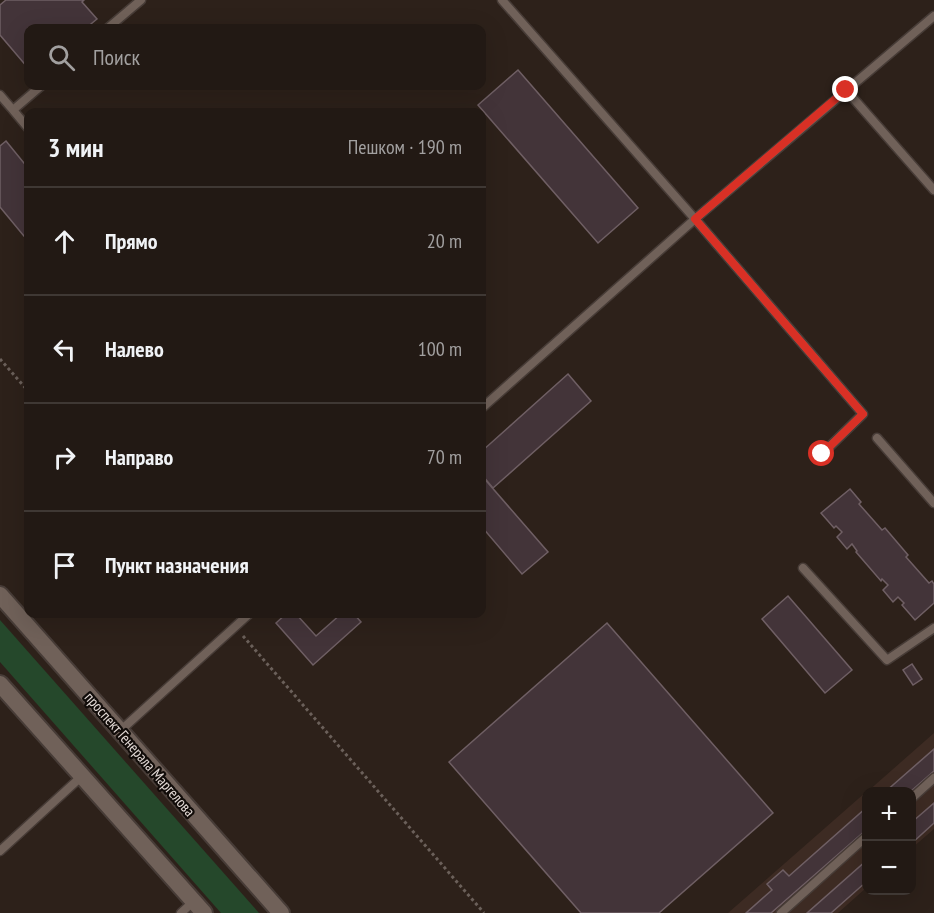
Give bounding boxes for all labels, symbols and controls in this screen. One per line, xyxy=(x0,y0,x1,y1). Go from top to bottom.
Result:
search box xyxy=(24,24,486,90)
icon: search xyxy=(45,41,78,74)
text: Поиск xyxy=(93,43,140,71)
route end xyxy=(832,76,858,102)
text: 3 мин xyxy=(48,131,103,164)
text: Пешком · 190 m xyxy=(348,134,462,160)
icon: ahead xyxy=(48,225,81,258)
text: Прямо xyxy=(105,227,158,255)
text: 20 m xyxy=(427,228,462,254)
icon: left xyxy=(48,333,81,366)
text: Налево xyxy=(105,335,164,363)
text: 100 m xyxy=(418,336,462,362)
route start xyxy=(808,440,834,466)
icon: right xyxy=(48,441,81,474)
text: Направо xyxy=(105,443,173,471)
text: 70 m xyxy=(427,444,462,470)
icon: arrive xyxy=(48,549,81,582)
text: Пункт назначения xyxy=(105,551,249,579)
street label: проспект Генерала Маргелова xyxy=(81,688,199,820)
map controls xyxy=(862,787,916,895)
button: + xyxy=(862,787,916,841)
button: − xyxy=(862,841,916,895)

